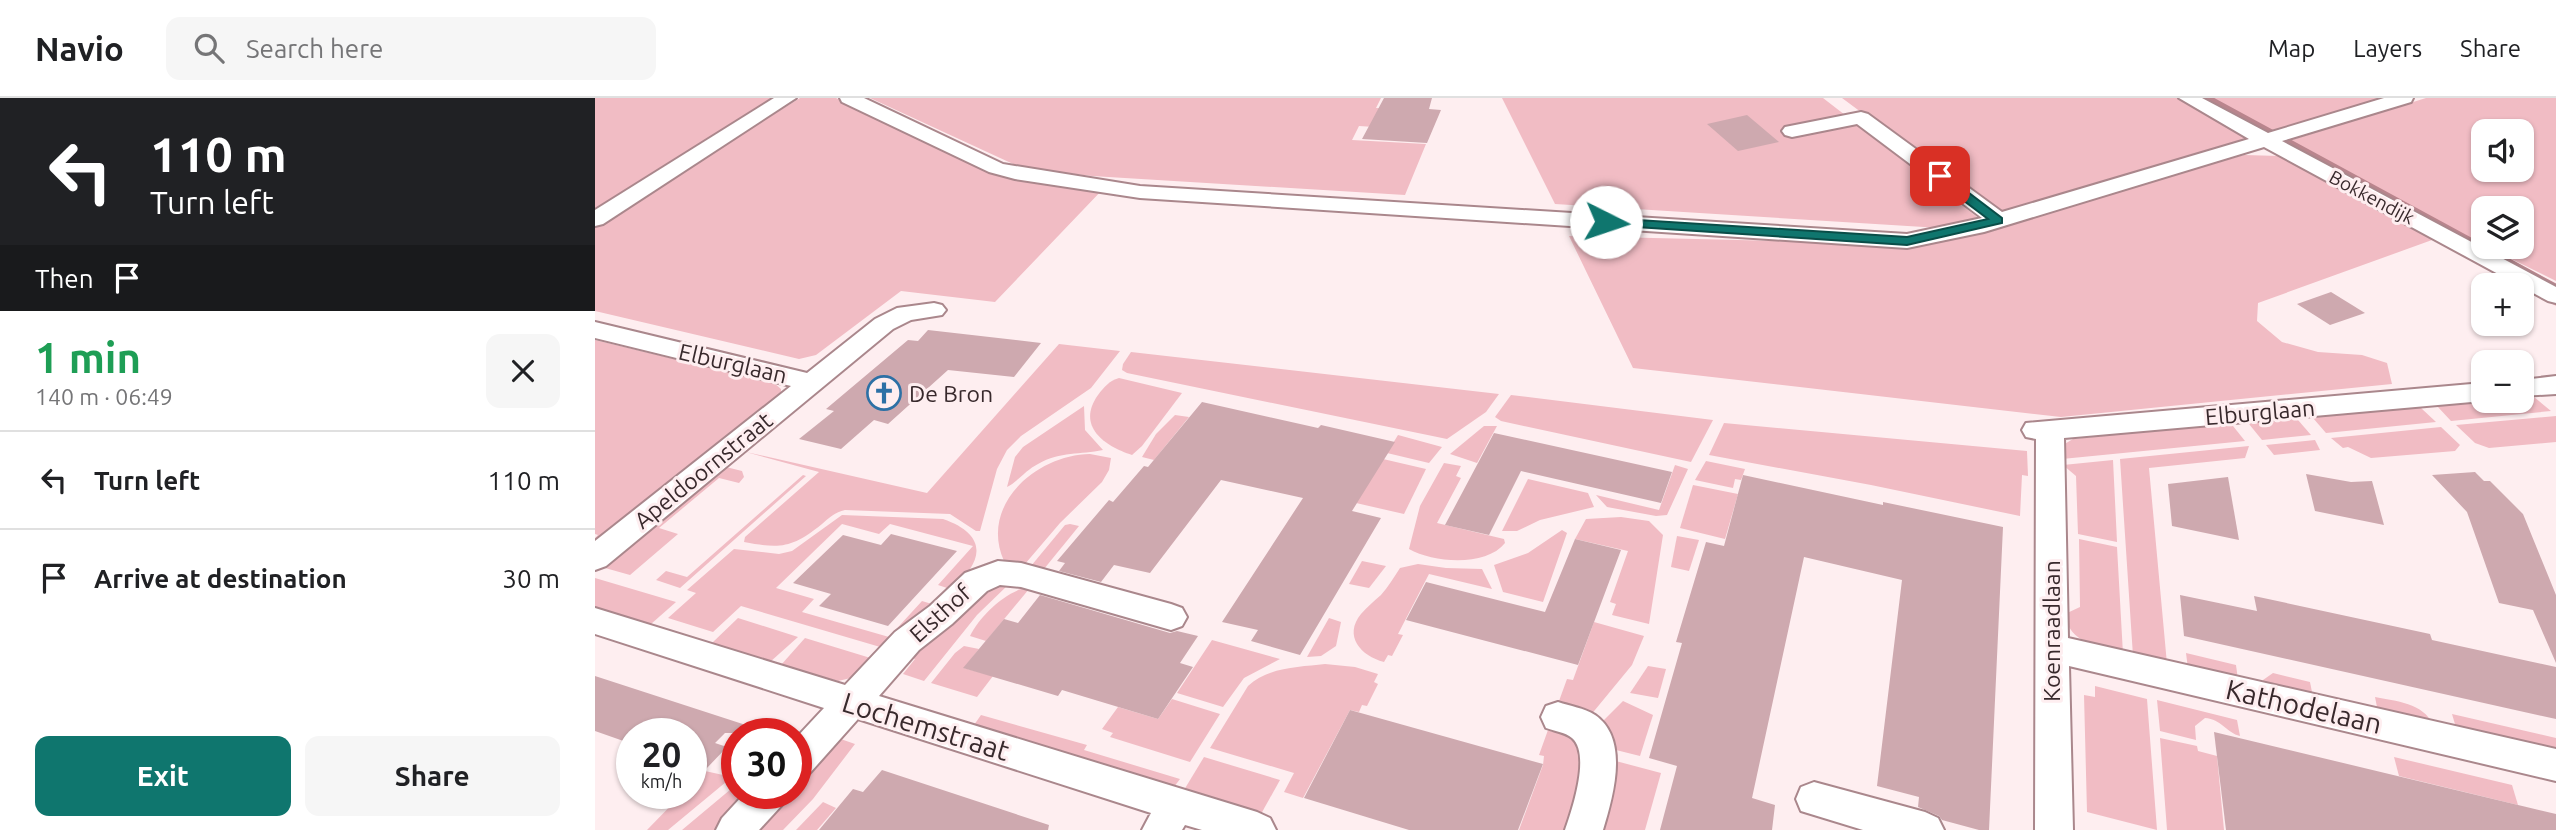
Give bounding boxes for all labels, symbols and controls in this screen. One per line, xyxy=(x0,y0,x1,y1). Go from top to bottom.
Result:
search box xyxy=(166,17,656,80)
icon: search xyxy=(190,29,228,67)
text: Navio xyxy=(35,30,124,67)
text: Search here xyxy=(246,34,383,63)
text: Map xyxy=(2268,35,2315,62)
text: Layers xyxy=(2353,35,2422,62)
text: Share xyxy=(2460,35,2521,62)
map controls xyxy=(2471,119,2534,413)
button: sound xyxy=(2471,119,2534,182)
icon: left xyxy=(35,126,126,217)
text: 110 m xyxy=(150,126,287,181)
pin xyxy=(1910,146,1970,206)
icon: arrive xyxy=(1921,157,1959,195)
street label: Bokkendijk xyxy=(2326,165,2419,229)
text: Turn left xyxy=(150,184,274,220)
position arrow xyxy=(1569,185,1643,259)
button: layers xyxy=(2471,196,2534,259)
icon: arrive xyxy=(108,259,146,297)
text: Then xyxy=(35,264,94,293)
button: + xyxy=(2471,273,2534,336)
text: 1 min xyxy=(35,334,141,381)
button: close xyxy=(486,334,560,408)
street label: Elburglaan xyxy=(676,338,790,388)
button: − xyxy=(2471,350,2534,413)
church icon: De Bron xyxy=(865,374,903,412)
place label: De Bron xyxy=(909,381,993,406)
text: 140 m · 06:49 xyxy=(35,384,173,409)
street label: Elburglaan xyxy=(2204,395,2316,429)
street label: Apeldoornstraat xyxy=(629,407,777,533)
icon: left xyxy=(35,461,73,499)
text: Turn left xyxy=(94,466,200,495)
text: 110 m xyxy=(488,466,560,495)
icon: arrive xyxy=(35,559,73,597)
street label: Koenraadlaan xyxy=(2039,560,2064,702)
text: Arrive at destination xyxy=(94,564,347,593)
text: 30 m xyxy=(502,564,560,593)
street label: Elsthof xyxy=(904,579,976,647)
street label: Kathodelaan xyxy=(2223,673,2385,739)
street label: Lochemstraat xyxy=(839,686,1013,766)
speed limit sign: 30 xyxy=(721,718,812,809)
text: 20 xyxy=(642,734,681,774)
button: Exit xyxy=(35,736,291,816)
button: Share xyxy=(305,736,560,816)
text: km/h xyxy=(641,771,682,791)

